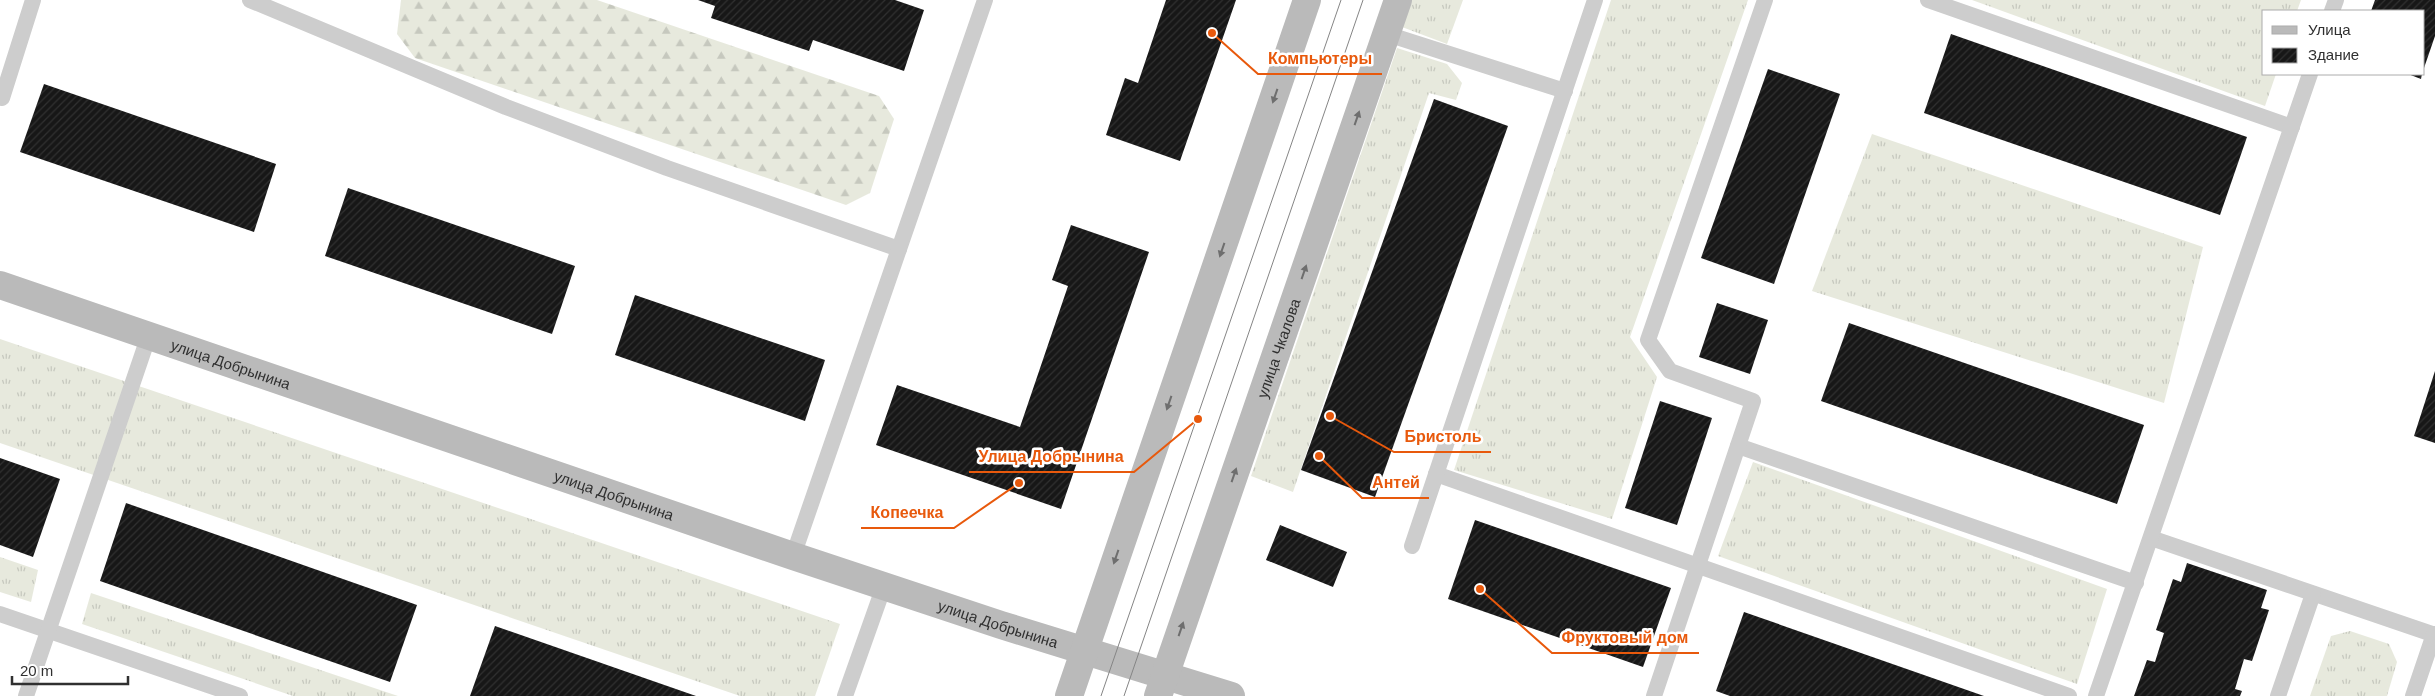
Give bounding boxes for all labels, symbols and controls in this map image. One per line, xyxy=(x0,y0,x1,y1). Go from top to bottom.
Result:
legend xyxy=(2262,10,2425,75)
text: Улица xyxy=(2308,21,2351,38)
callout: Компьютеры xyxy=(1258,43,1382,74)
text: Здание xyxy=(2308,46,2359,63)
text: Компьютеры xyxy=(1268,50,1372,67)
one-way arrow xyxy=(1270,89,1278,104)
one-way arrow xyxy=(1354,111,1362,126)
one-way arrow xyxy=(1218,242,1225,257)
one-way arrow xyxy=(1300,264,1308,279)
street label: улица Чкалова xyxy=(1253,296,1303,400)
street label: улица Добрынина xyxy=(169,336,293,392)
one-way arrow xyxy=(1165,396,1172,411)
callout: Бристоль xyxy=(1394,421,1491,452)
text: Бристоль xyxy=(1404,428,1482,445)
callout: Улица Добрынина xyxy=(969,441,1134,472)
text: Улица Добрынина xyxy=(978,448,1124,465)
street label: улица Добрынина xyxy=(552,467,677,523)
one-way arrow xyxy=(1230,467,1238,482)
callout: Антей xyxy=(1362,467,1429,498)
text: Антей xyxy=(1372,474,1420,491)
callout: Копеечка xyxy=(861,497,954,528)
text: Копеечка xyxy=(871,504,944,521)
one-way arrow xyxy=(1112,550,1120,565)
street label: улица Добрынина xyxy=(936,596,1061,651)
one-way arrow xyxy=(1178,621,1185,636)
callout: Фруктовый дом xyxy=(1552,622,1699,653)
text: Фруктовый дом xyxy=(1562,629,1688,646)
scale bar xyxy=(12,654,129,686)
text: 20 m xyxy=(20,662,53,679)

